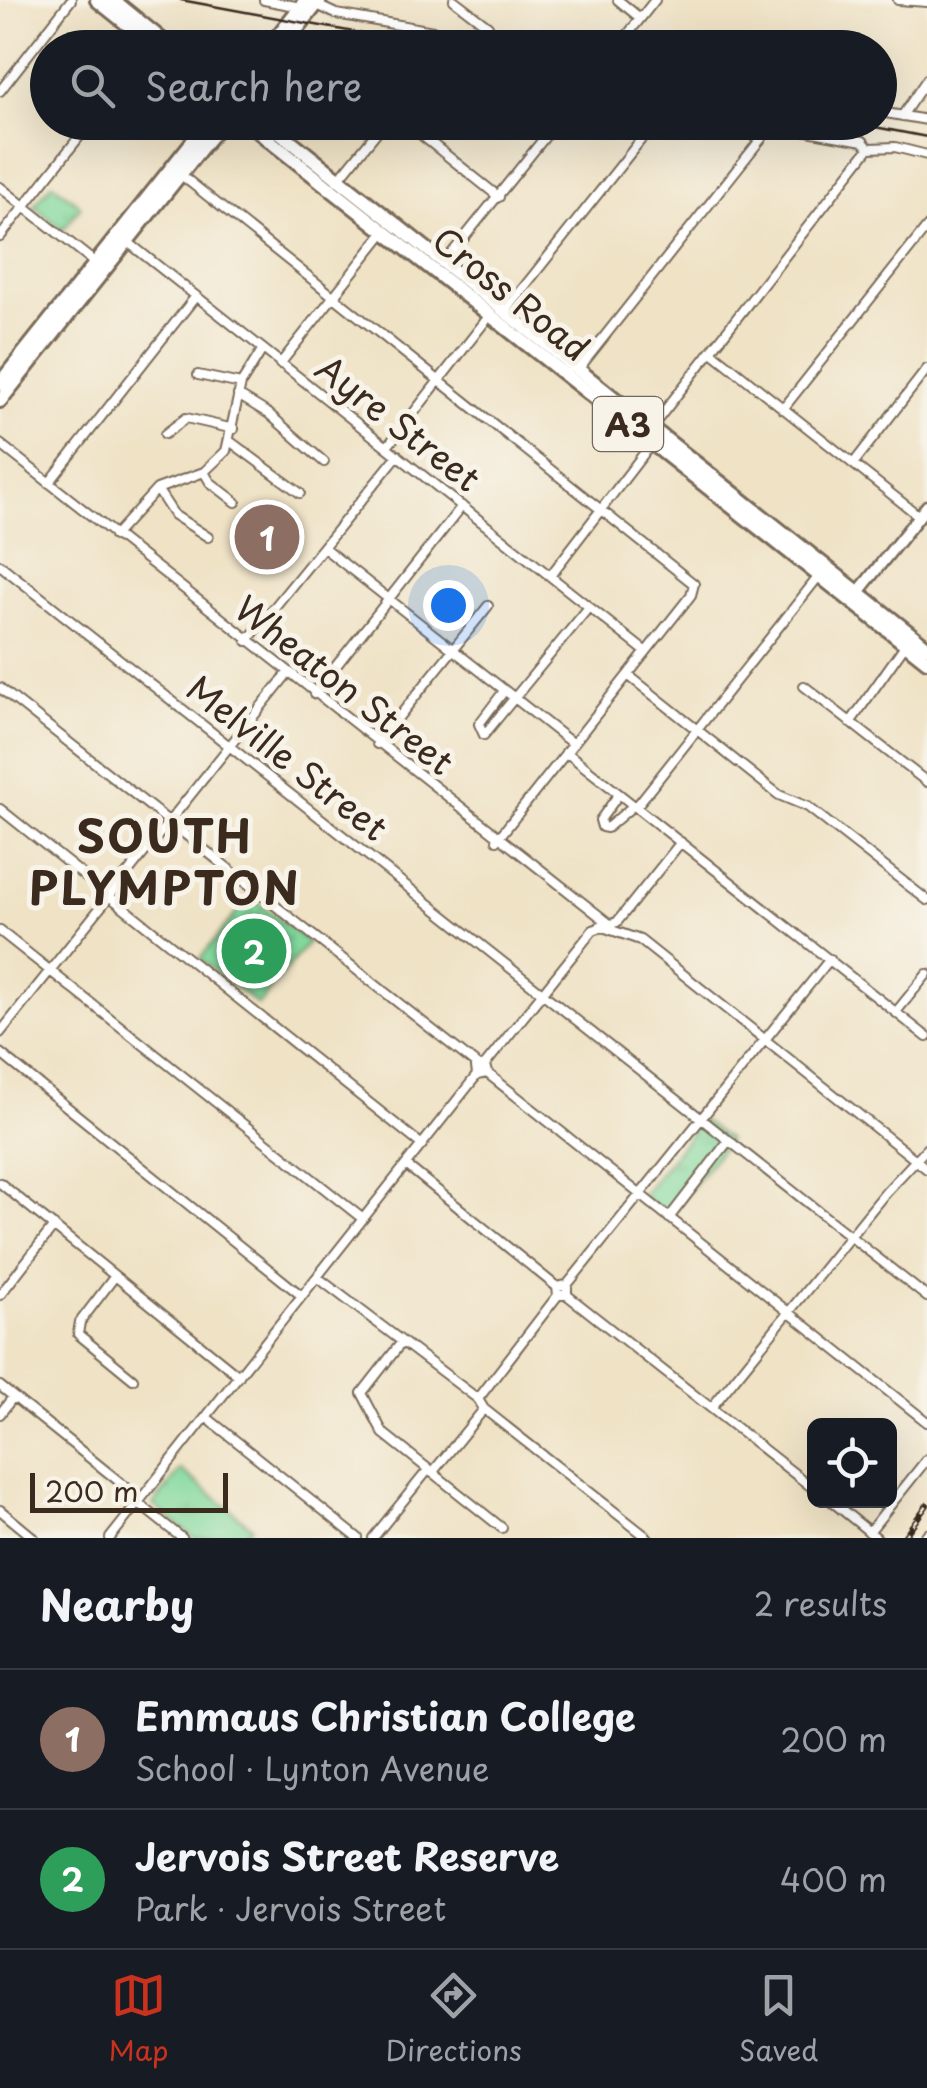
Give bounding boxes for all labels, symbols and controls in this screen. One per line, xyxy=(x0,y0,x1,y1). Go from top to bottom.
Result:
search box xyxy=(30,30,897,140)
text: Search here xyxy=(145,57,362,114)
icon: search xyxy=(65,58,120,113)
street label: Cross Road xyxy=(422,213,602,373)
street label: Ayre Street xyxy=(305,341,493,503)
road number: A3 xyxy=(593,397,663,451)
pin: 1 xyxy=(234,500,300,574)
your location xyxy=(423,580,474,631)
street label: Wheaton Street xyxy=(224,581,466,787)
street label: Melville Street xyxy=(176,661,400,853)
district label: SOUTH PLYMPTON xyxy=(29,800,301,920)
pin: 2 xyxy=(222,914,286,988)
map controls xyxy=(807,1418,897,1508)
button: locate xyxy=(807,1418,897,1508)
scale bar xyxy=(30,1468,228,1512)
text: 200 m xyxy=(45,1469,138,1512)
text: Nearby xyxy=(40,1572,194,1635)
text: 2 results xyxy=(754,1579,887,1627)
text: Emmaus Christian College xyxy=(135,1687,636,1744)
text: 1 xyxy=(65,1715,80,1763)
text: 200 m xyxy=(780,1715,887,1763)
text: School · Lynton Avenue xyxy=(135,1744,490,1792)
text: Jervois Street Reserve xyxy=(135,1827,559,1884)
text: 2 xyxy=(61,1855,84,1903)
text: 400 m xyxy=(780,1855,887,1903)
text: Park · Jervois Street xyxy=(135,1884,446,1932)
tab: Map xyxy=(109,1968,168,2071)
tab: Directions xyxy=(386,1968,522,2071)
tab: Saved xyxy=(739,1968,818,2071)

